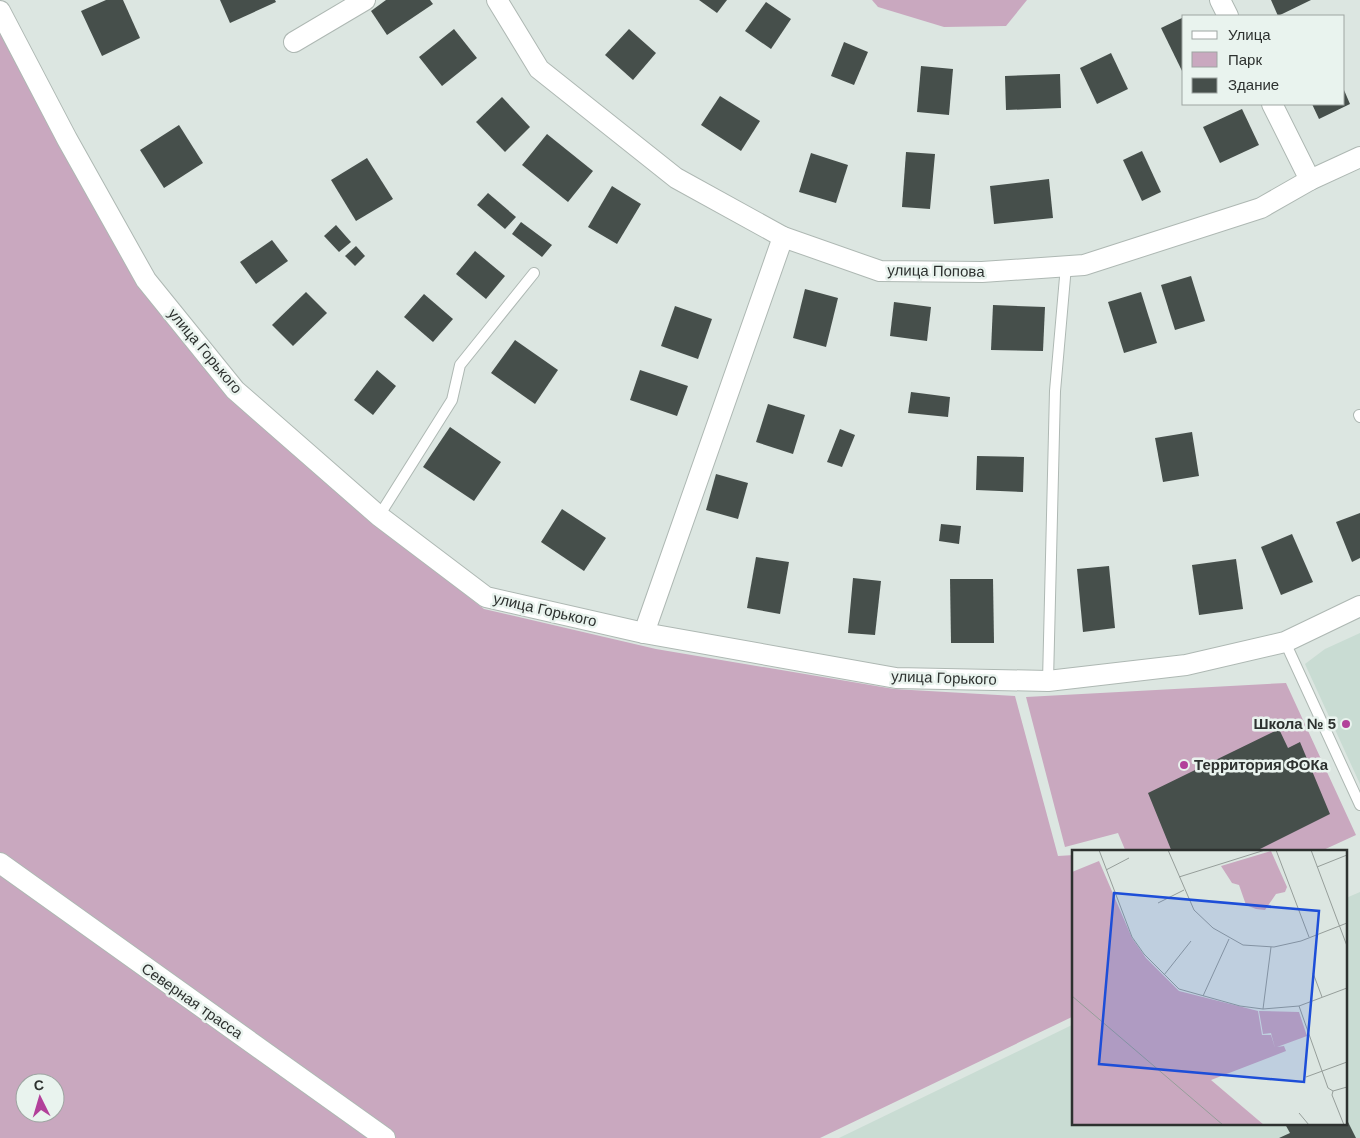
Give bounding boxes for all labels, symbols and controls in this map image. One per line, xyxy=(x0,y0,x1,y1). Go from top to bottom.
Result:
legend xyxy=(1182,15,1345,105)
text: Улица xyxy=(1228,26,1271,43)
text: Парк xyxy=(1228,51,1262,68)
text: Здание xyxy=(1228,76,1279,93)
street label: улица Попова xyxy=(887,261,985,280)
street label: улица Горького xyxy=(165,305,246,397)
street label: улица Горького xyxy=(492,589,598,630)
street label: улица Горького xyxy=(891,667,997,688)
place label: Школа № 5 xyxy=(1254,715,1336,732)
marker: Школа № 5 xyxy=(1340,718,1352,730)
place label: Территория ФОКа xyxy=(1194,756,1329,773)
marker: Территория ФОКа xyxy=(1178,759,1190,771)
inset map xyxy=(1072,850,1348,1126)
street label: Северная трасса xyxy=(138,959,247,1042)
north arrow xyxy=(15,1073,65,1123)
text: С xyxy=(33,1077,45,1093)

